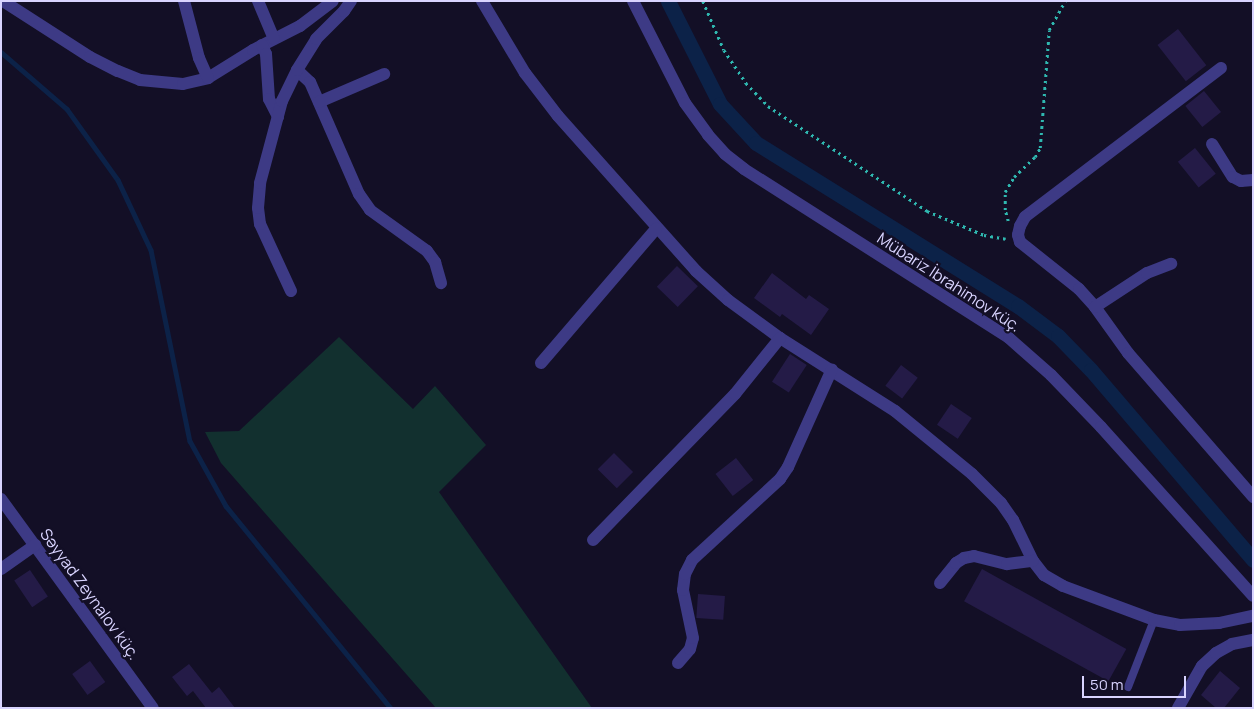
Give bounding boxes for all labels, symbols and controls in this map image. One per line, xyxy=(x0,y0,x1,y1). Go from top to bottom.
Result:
street label: Mübariz İbrahimov küç. xyxy=(874,228,1024,336)
street label: Səyyad Zeynalov küç. xyxy=(36,525,144,663)
scale bar xyxy=(1084,666,1188,698)
text: 50 m xyxy=(1090,674,1124,695)

